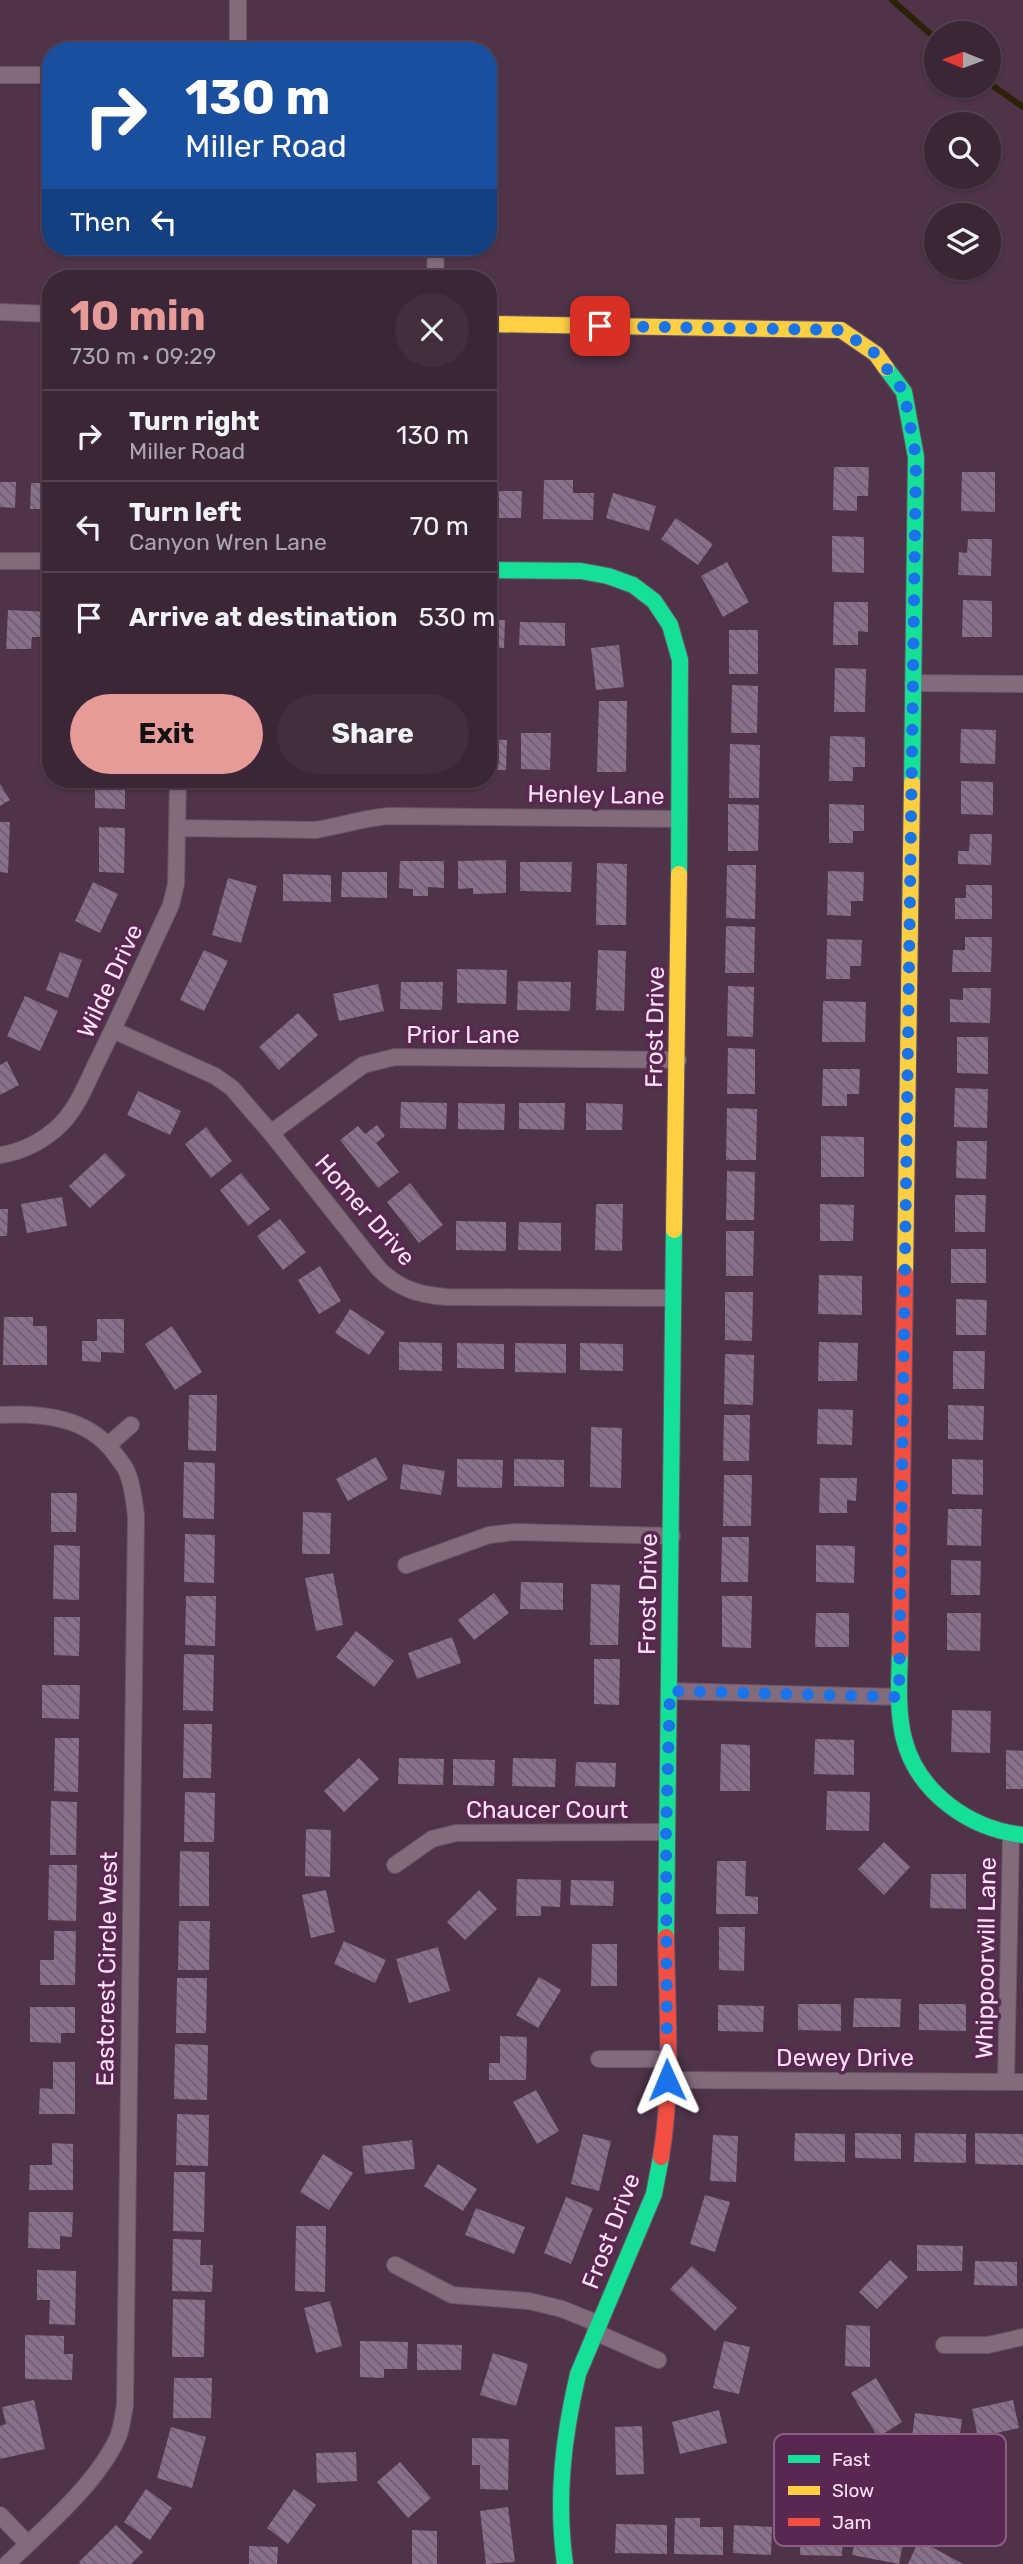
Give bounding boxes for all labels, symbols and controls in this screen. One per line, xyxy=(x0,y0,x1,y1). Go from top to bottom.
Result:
north arrow xyxy=(924,21,1001,98)
map controls xyxy=(924,21,1001,280)
text: 130 m xyxy=(185,68,330,126)
icon: right xyxy=(70,70,161,161)
button: search xyxy=(924,112,1001,189)
text: Miller Road xyxy=(185,127,347,165)
icon: left xyxy=(145,203,183,241)
button: layers xyxy=(924,203,1001,280)
text: Then xyxy=(70,207,131,238)
text: 10 min xyxy=(70,291,206,341)
button: close xyxy=(395,293,469,367)
pin xyxy=(570,296,630,356)
icon: arrive xyxy=(581,307,619,345)
text: 730 m · 09:29 xyxy=(70,342,216,370)
text: Turn right xyxy=(129,406,259,437)
icon: right xyxy=(70,417,108,455)
text: 130 m xyxy=(396,420,469,451)
text: Miller Road xyxy=(129,437,245,465)
text: Turn left xyxy=(129,497,241,528)
icon: left xyxy=(70,508,108,546)
text: 70 m xyxy=(410,511,469,542)
text: Canyon Wren Lane xyxy=(129,528,327,556)
icon: arrive xyxy=(70,599,108,637)
text: Arrive at destination xyxy=(129,602,397,633)
text: 530 m xyxy=(418,602,495,633)
button: Exit xyxy=(70,694,263,774)
button: Share xyxy=(277,694,469,774)
street label: Henley Lane xyxy=(527,780,665,810)
street label: Wilde Drive xyxy=(71,920,149,1042)
street label: Frost Drive xyxy=(640,966,670,1088)
street label: Prior Lane xyxy=(406,1021,520,1049)
street label: Homer Drive xyxy=(309,1149,421,1271)
street label: Frost Drive xyxy=(633,1533,663,1655)
street label: Chaucer Court xyxy=(466,1796,628,1824)
street label: Eastcrest Circle West xyxy=(91,1851,123,2087)
street label: Whippoorwill Lane xyxy=(970,1857,1002,2059)
position arrow xyxy=(630,2043,704,2117)
street label: Dewey Drive xyxy=(776,2044,914,2072)
street label: Frost Drive xyxy=(576,2169,646,2293)
legend xyxy=(774,2434,1006,2546)
text: Fast xyxy=(832,2448,871,2471)
text: Slow xyxy=(832,2479,874,2502)
text: Jam xyxy=(832,2511,871,2534)

